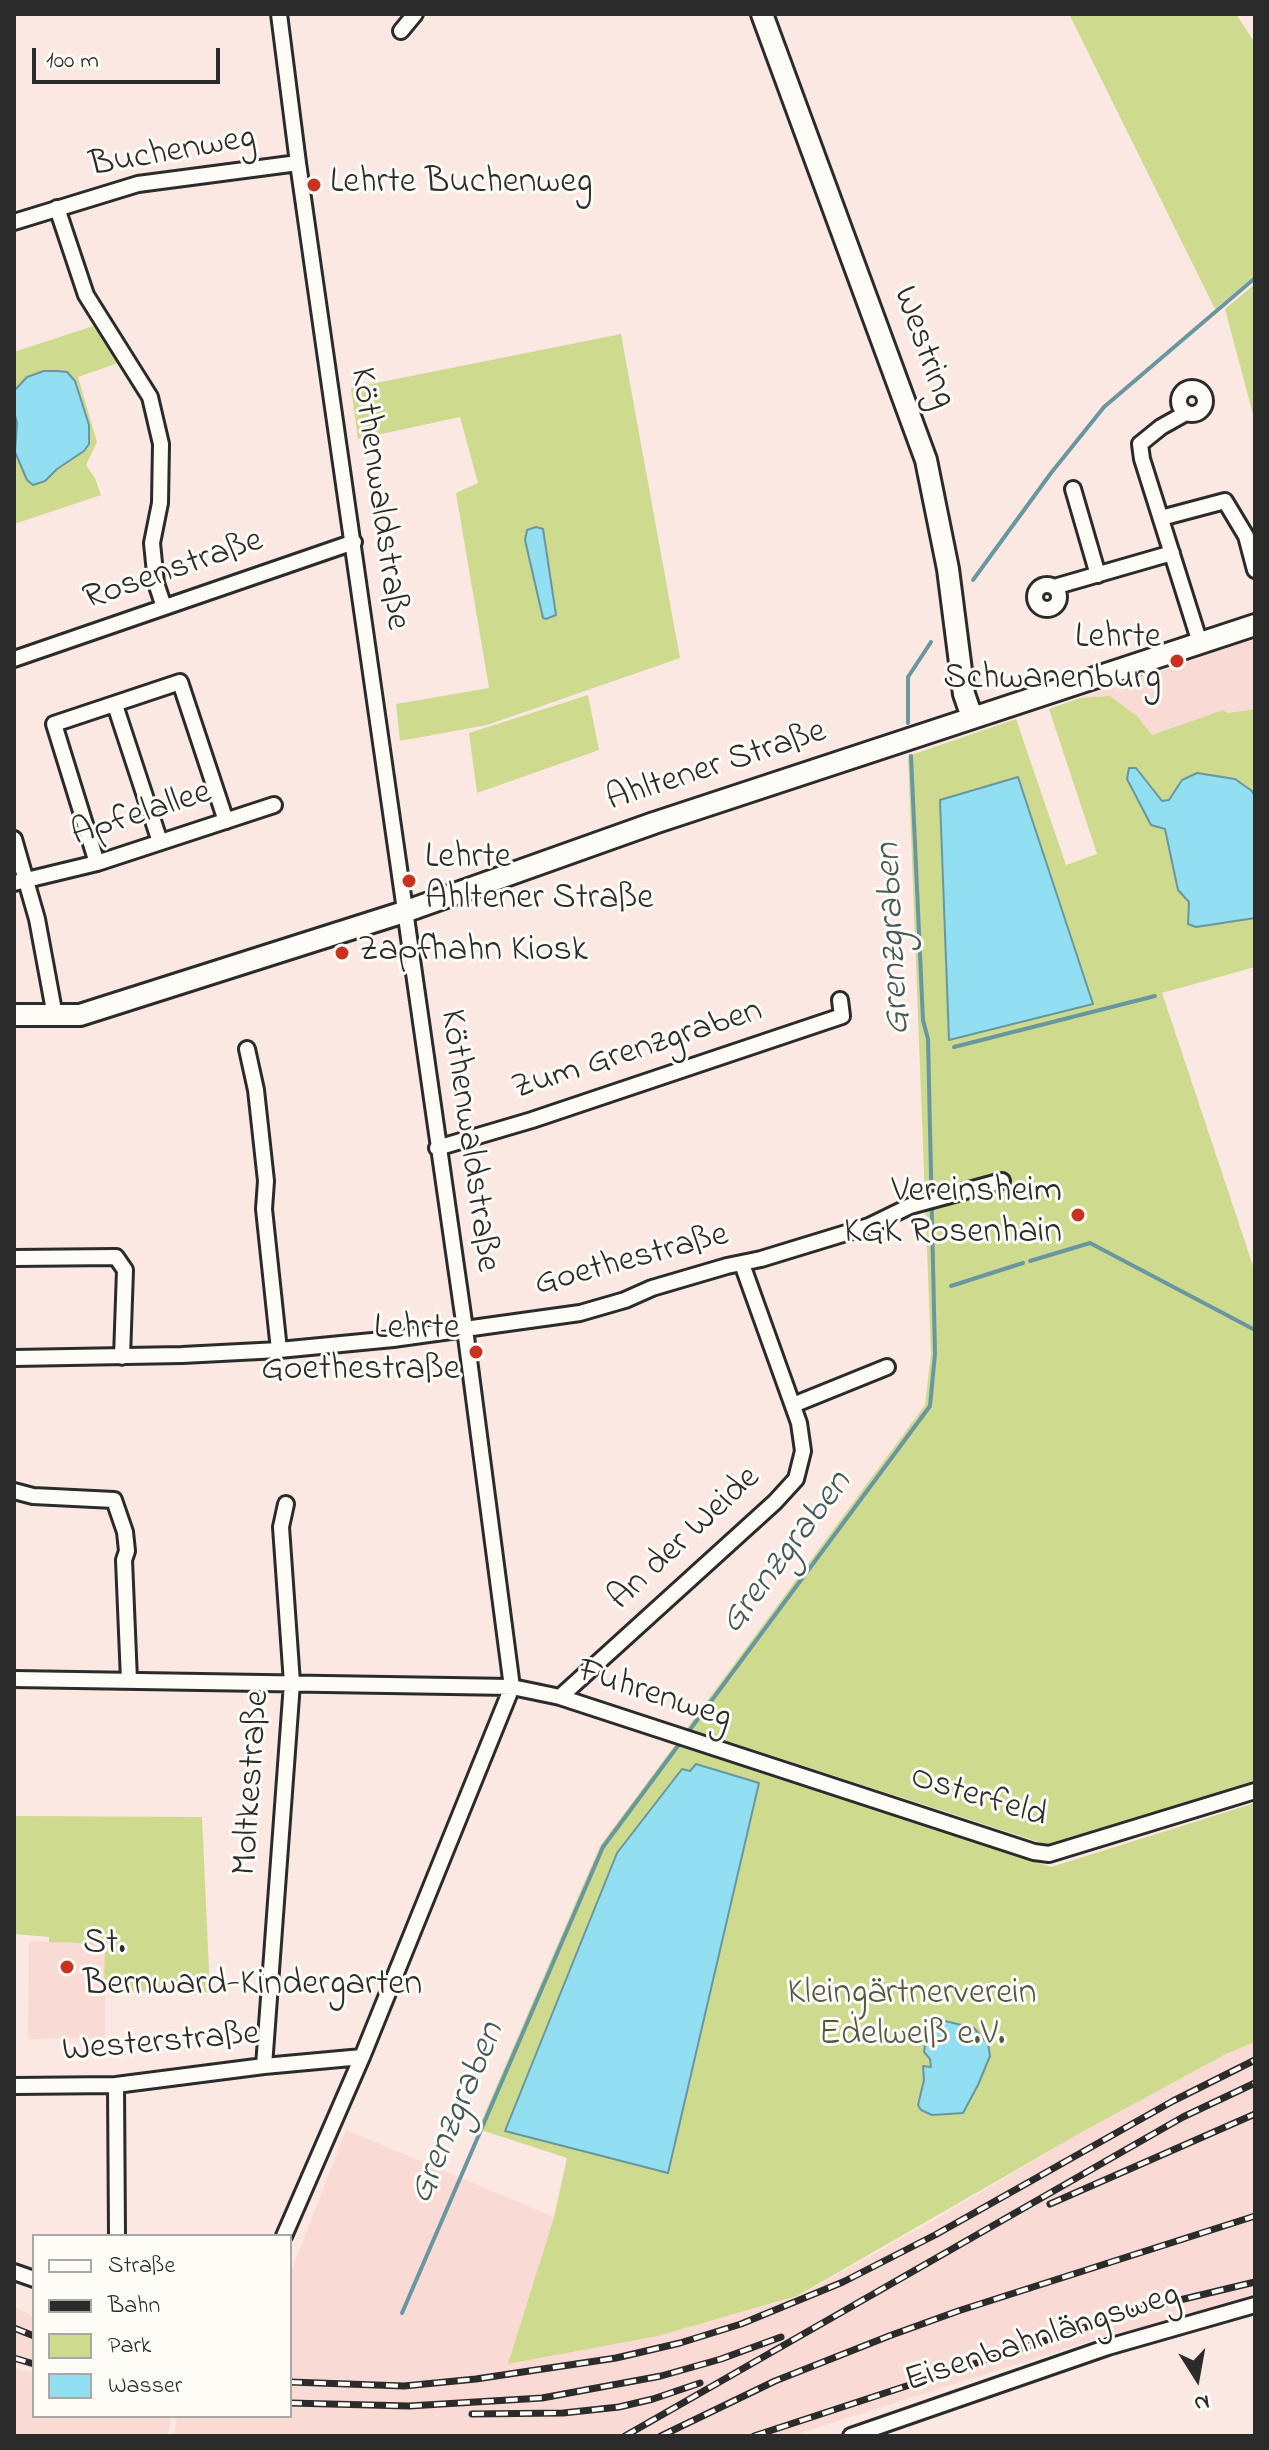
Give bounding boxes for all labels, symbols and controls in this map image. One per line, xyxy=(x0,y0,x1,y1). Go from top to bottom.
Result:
scale bar xyxy=(36,32,224,82)
text: 100 m xyxy=(46,44,99,79)
street label: Buchenweg xyxy=(87,118,259,190)
place label: Lehrte Buchenweg xyxy=(330,163,593,207)
marker: Lehrte Buchenweg xyxy=(305,176,323,194)
street label: Westring xyxy=(880,281,964,415)
street label: Köthenwaldstraße xyxy=(337,365,417,633)
street label: Rosenstraße xyxy=(79,521,269,623)
place label: Lehrte Schwanenburg xyxy=(943,618,1161,703)
marker: Lehrte Schwanenburg xyxy=(1168,652,1186,670)
street label: Ahltener Straße xyxy=(602,712,832,824)
street label: Apfelallee xyxy=(67,773,217,859)
place label: Lehrte Ahltener Straße xyxy=(425,838,653,923)
water label: Grenzgraben xyxy=(868,842,924,1036)
marker: Lehrte Ahltener Straße xyxy=(400,872,418,890)
place label: Zapfhahn Kiosk xyxy=(358,931,588,975)
marker: Zapfhahn Kiosk xyxy=(333,944,351,962)
street label: Zum Grenzgraben xyxy=(508,991,768,1113)
street label: Köthenwaldstraße xyxy=(427,1007,507,1275)
place label: Vereinsheim KGK Rosenhain xyxy=(844,1172,1062,1257)
marker: Vereinsheim KGK Rosenhain xyxy=(1069,1206,1087,1224)
street label: Goethestraße xyxy=(530,1215,734,1309)
place label: Lehrte Goethestraße xyxy=(261,1309,460,1394)
marker: Lehrte Goethestraße xyxy=(467,1343,485,1361)
street label: An der Weide xyxy=(601,1459,771,1621)
water label: Grenzgraben xyxy=(712,1463,864,1645)
street label: Fuhrenweg xyxy=(572,1652,736,1742)
street label: Moltkestraße xyxy=(226,1689,282,1877)
street label: Osterfeld xyxy=(905,1758,1051,1840)
place label: St. Bernward-Kindergarten xyxy=(83,1924,422,2009)
marker: St. Bernward-Kindergarten xyxy=(58,1958,76,1976)
park label: Kleingärtnerverein Edelweiß e.V. xyxy=(787,1974,1037,2059)
street label: Westerstraße xyxy=(61,2015,261,2075)
water label: Grenzgraben xyxy=(400,2016,518,2212)
legend xyxy=(32,2234,292,2418)
text: Straße xyxy=(108,2249,175,2284)
street label: Eisenbahnlängsweg xyxy=(900,2275,1186,2405)
text: Bahn xyxy=(108,2289,160,2324)
text: Park xyxy=(108,2329,151,2364)
north arrow xyxy=(1157,2338,1237,2418)
text: Wasser xyxy=(108,2369,182,2404)
text: N xyxy=(1191,2384,1212,2419)

